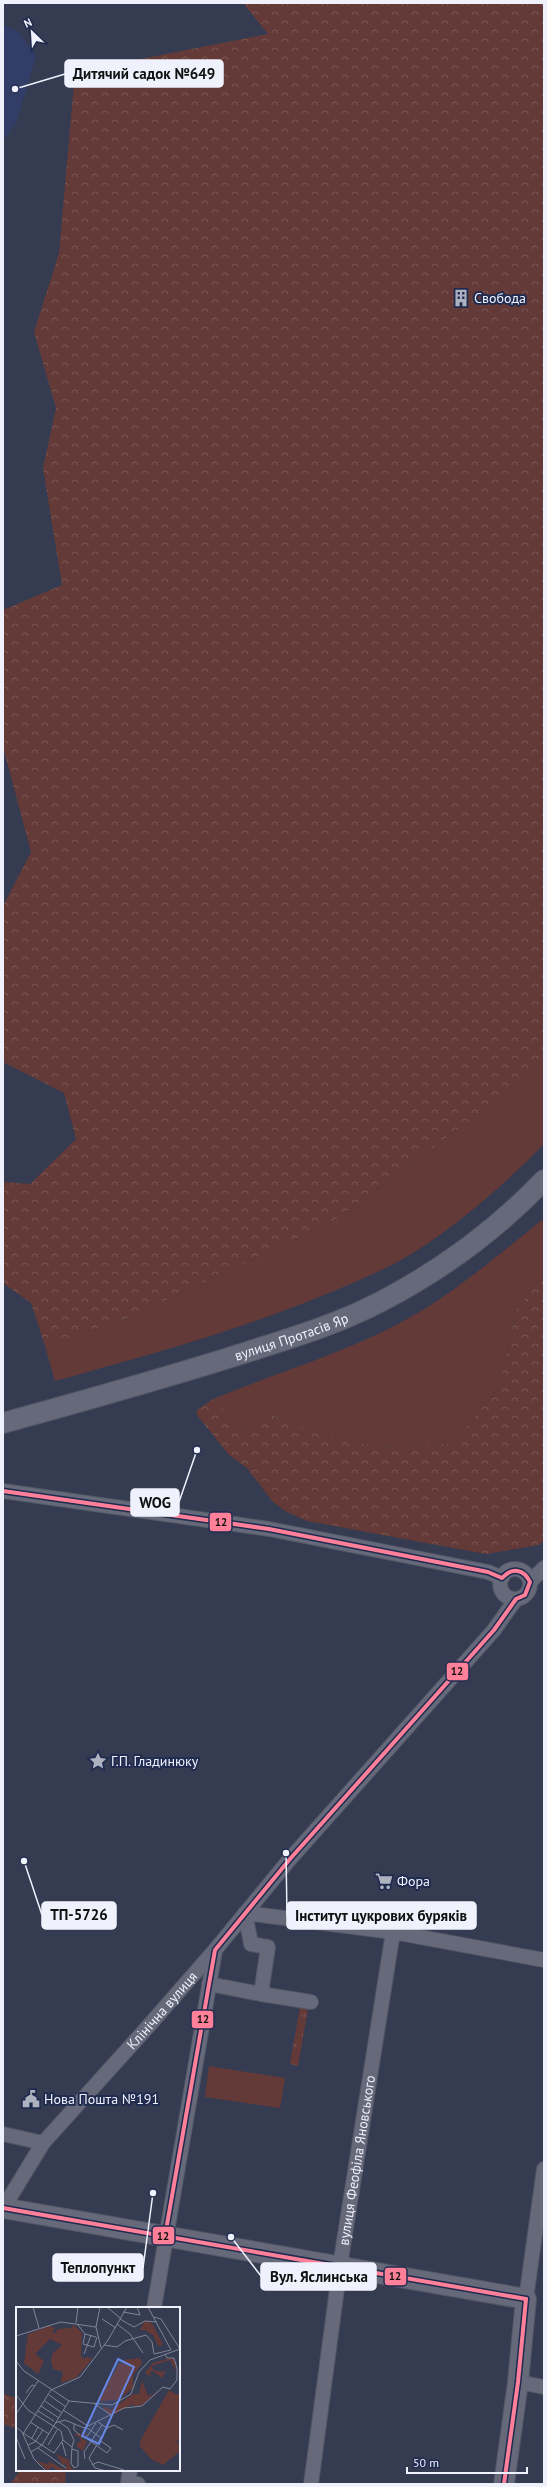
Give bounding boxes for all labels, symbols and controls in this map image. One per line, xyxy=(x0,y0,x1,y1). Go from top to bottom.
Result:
north arrow xyxy=(12,12,52,52)
text: N xyxy=(22,15,34,31)
callout: Дитячий садок №649 xyxy=(65,60,223,87)
text: Дитячий садок №649 xyxy=(73,64,215,83)
building icon: Свобода xyxy=(451,288,471,308)
place label: Свобода xyxy=(474,289,526,307)
street label: вулиця Протасів Яр xyxy=(232,1309,351,1365)
callout: WOG xyxy=(131,1489,179,1516)
text: WOG xyxy=(139,1493,171,1512)
line badge: 12 xyxy=(209,1512,232,1532)
text: 12 xyxy=(215,1515,227,1529)
line badge: 12 xyxy=(446,1662,469,1681)
text: 12 xyxy=(451,1664,463,1678)
place icon: Г.П. Гладинюку xyxy=(88,1751,108,1771)
place label: Г.П. Гладинюку xyxy=(111,1752,199,1770)
supermarket icon: Фора xyxy=(374,1871,394,1891)
place label: Фора xyxy=(397,1872,430,1890)
callout: ТП-5726 xyxy=(42,1902,116,1929)
callout: Інститут цукрових буряків xyxy=(287,1902,476,1929)
text: ТП-5726 xyxy=(50,1905,108,1924)
text: Інститут цукрових буряків xyxy=(295,1906,468,1925)
street label: Клінічна вулиця xyxy=(123,1968,201,2053)
line badge: 12 xyxy=(191,2010,214,2029)
text: 12 xyxy=(197,2012,209,2026)
street label: вулиця Феофіла Яновського xyxy=(334,2074,379,2247)
public building icon: Нова Пошта №191 xyxy=(21,2089,41,2109)
place label: Нова Пошта №191 xyxy=(44,2090,159,2108)
line badge: 12 xyxy=(152,2226,175,2245)
text: 12 xyxy=(157,2229,169,2243)
callout: Теплопункт xyxy=(53,2254,143,2281)
text: Теплопункт xyxy=(61,2258,136,2277)
callout: Вул. Яслинська xyxy=(261,2263,376,2290)
text: Вул. Яслинська xyxy=(270,2267,368,2286)
line badge: 12 xyxy=(384,2267,407,2286)
text: 12 xyxy=(389,2269,401,2283)
inset map xyxy=(16,2307,180,2471)
scale bar xyxy=(407,2449,527,2475)
text: 50 m xyxy=(413,2455,439,2470)

